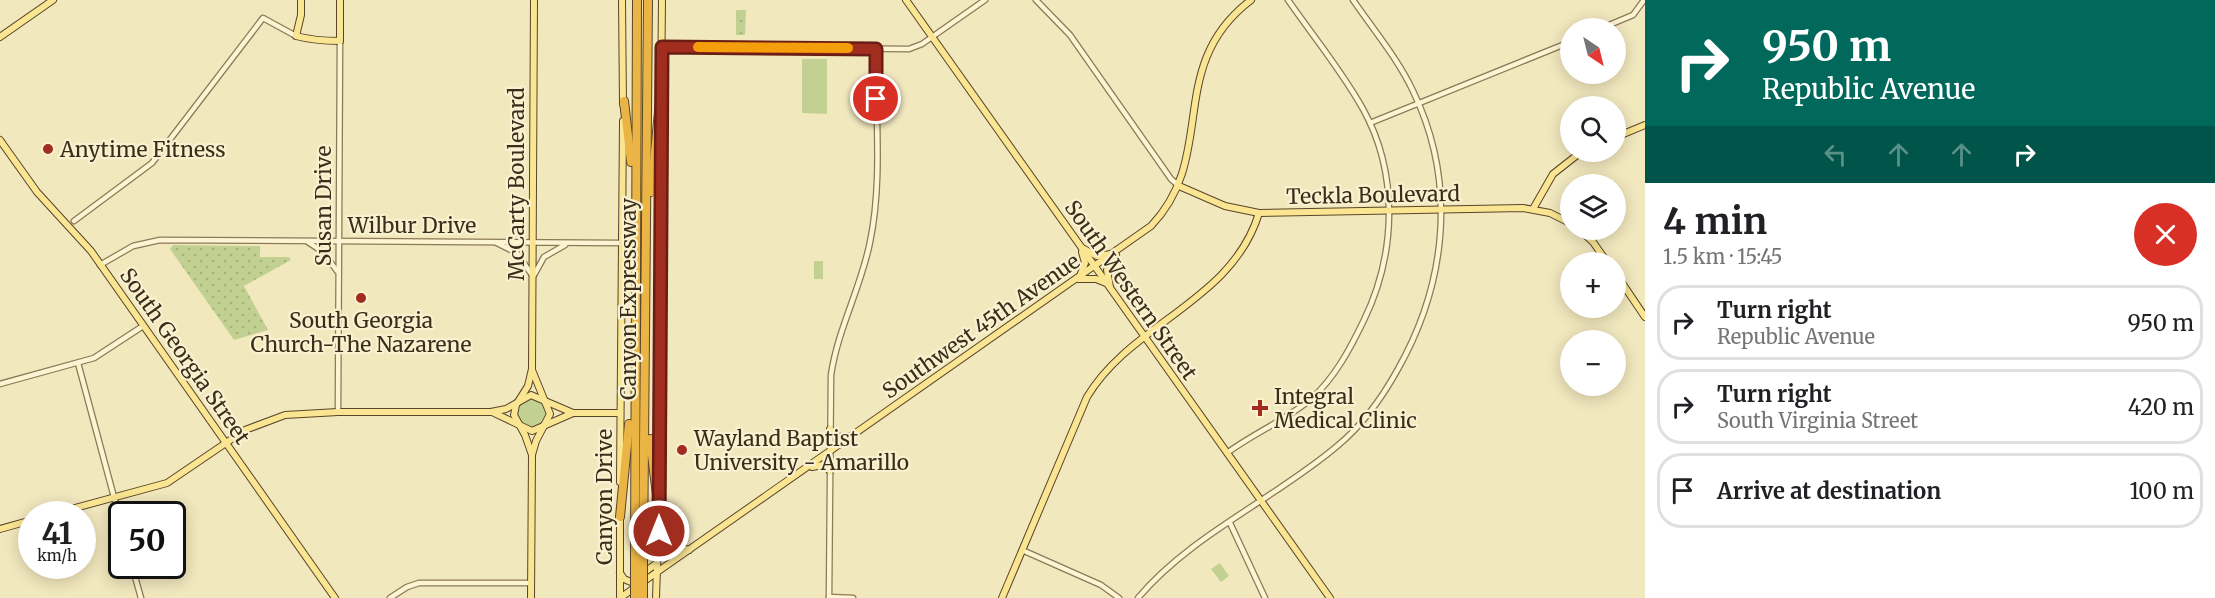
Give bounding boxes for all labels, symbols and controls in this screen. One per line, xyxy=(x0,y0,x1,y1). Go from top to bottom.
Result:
north arrow xyxy=(1560,18,1626,84)
map controls xyxy=(1560,18,1626,396)
text: 950 m xyxy=(1762,20,1891,72)
icon: right xyxy=(1663,24,1741,102)
text: Republic Avenue xyxy=(1762,72,1975,106)
pin xyxy=(850,73,901,124)
icon: arrive xyxy=(859,82,892,115)
street label: McCarty Boulevard xyxy=(503,87,530,281)
button: search xyxy=(1560,96,1626,162)
place label: Anytime Fitness xyxy=(59,136,226,163)
icon: left xyxy=(1819,138,1852,171)
icon: ahead xyxy=(1882,138,1915,171)
icon: ahead xyxy=(1945,138,1978,171)
icon: right xyxy=(2008,138,2041,171)
marker: Anytime Fitness xyxy=(41,142,55,156)
street label: Susan Drive xyxy=(310,146,337,266)
button: layers xyxy=(1560,174,1626,240)
street label: Teckla Boulevard xyxy=(1286,180,1460,210)
street label: South Western Street xyxy=(1059,195,1203,385)
street label: Canyon Expressway xyxy=(615,197,642,400)
text: 4 min xyxy=(1663,199,1767,244)
button: close xyxy=(2134,203,2197,266)
street label: Wilbur Drive xyxy=(347,212,476,239)
text: 1.5 km · 15:45 xyxy=(1663,244,1782,269)
street label: Southwest 45th Avenue xyxy=(877,248,1085,404)
button: + xyxy=(1560,252,1626,318)
street label: South Georgia Street xyxy=(114,263,256,449)
marker: South Georgia Church-The Nazarene xyxy=(354,291,368,305)
text: Turn right xyxy=(1717,296,1831,324)
icon: right xyxy=(1666,306,1699,339)
place label: South Georgia Church-The Nazarene xyxy=(251,307,471,358)
text: 950 m xyxy=(2127,309,2194,337)
text: Republic Avenue xyxy=(1717,324,1875,349)
button: − xyxy=(1560,330,1626,396)
text: Turn right xyxy=(1717,380,1831,408)
place label: Integral Medical Clinic xyxy=(1274,383,1417,434)
icon: right xyxy=(1666,390,1699,423)
text: 420 m xyxy=(2128,393,2194,421)
marker: Integral Medical Clinic xyxy=(1251,399,1269,417)
text: South Virginia Street xyxy=(1717,408,1918,433)
place label: Wayland Baptist University - Amarillo xyxy=(693,425,909,476)
street label: Canyon Drive xyxy=(591,429,618,565)
marker: Wayland Baptist University - Amarillo xyxy=(675,443,689,457)
icon: arrive xyxy=(1666,474,1699,507)
text: Arrive at destination xyxy=(1717,477,1941,505)
text: 100 m xyxy=(2129,477,2194,505)
position arrow xyxy=(627,499,691,563)
speed limit sign: 50 xyxy=(108,501,186,579)
text: 41 xyxy=(41,514,73,552)
text: km/h xyxy=(37,546,77,565)

